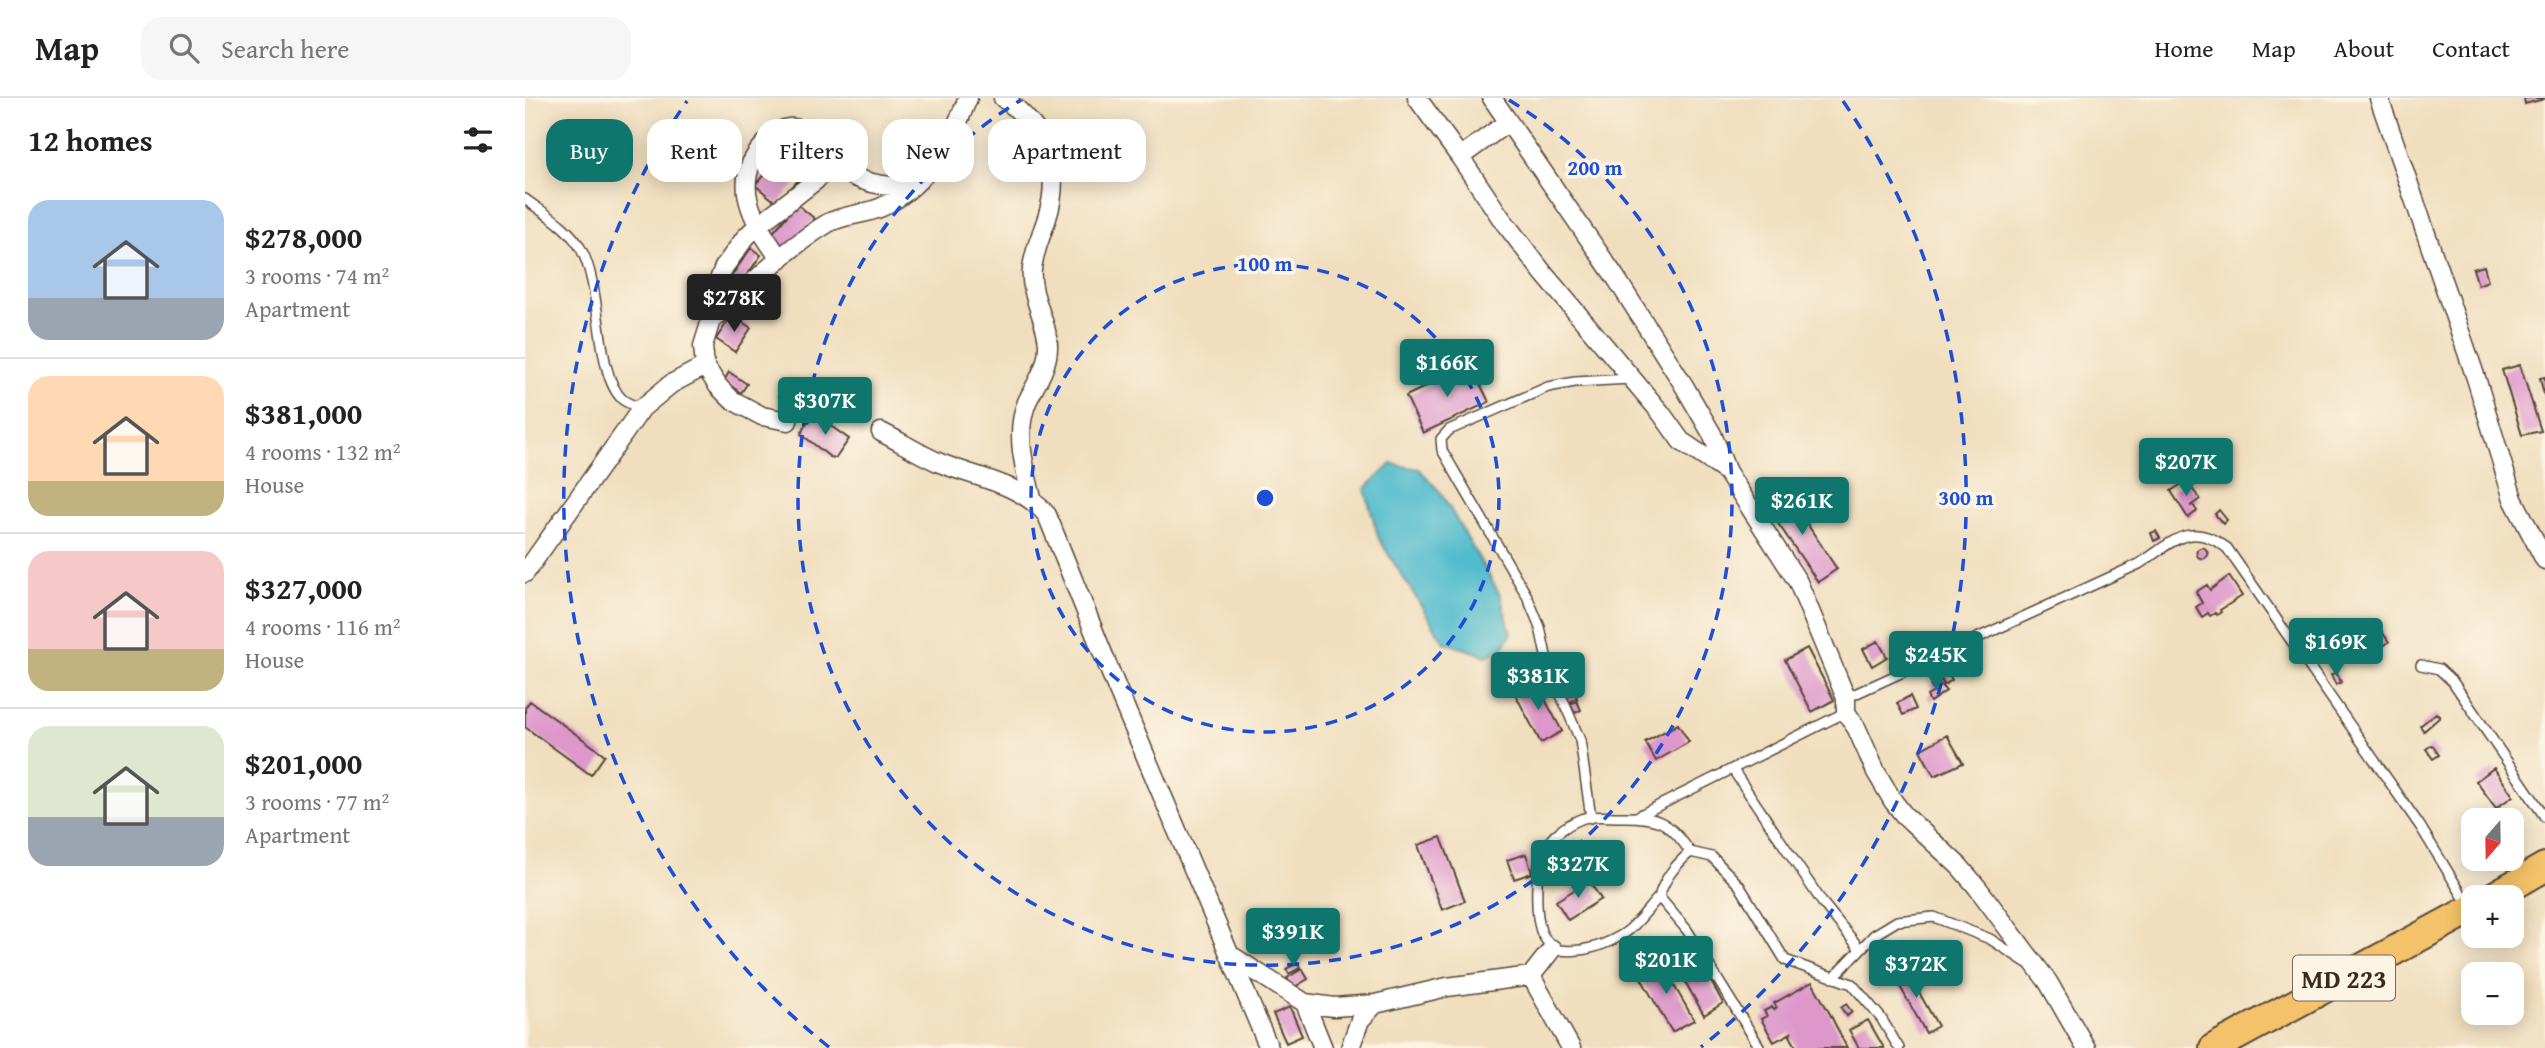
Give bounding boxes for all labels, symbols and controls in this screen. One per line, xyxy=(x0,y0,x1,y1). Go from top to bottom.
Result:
search box xyxy=(141,17,631,80)
text: Map xyxy=(35,24,99,72)
icon: search xyxy=(165,29,203,67)
text: Search here xyxy=(221,29,349,68)
text: Home xyxy=(2155,31,2214,66)
text: Map xyxy=(2252,31,2296,66)
text: About xyxy=(2334,31,2394,66)
text: Contact xyxy=(2432,31,2510,66)
text: 12 homes xyxy=(28,118,153,162)
chip: Buy xyxy=(546,119,633,182)
chip: Rent xyxy=(647,119,742,182)
chip: Filters xyxy=(756,119,868,182)
chip: New xyxy=(882,119,974,182)
chip: Apartment xyxy=(988,119,1146,182)
icon: filters xyxy=(459,121,497,159)
text: 200 m xyxy=(1567,152,1623,183)
text: $278,000 xyxy=(245,215,362,259)
icon: home xyxy=(84,228,168,312)
text: 100 m xyxy=(1237,248,1293,279)
text: 3 rooms · 74 m² xyxy=(245,259,389,292)
pin: $278K xyxy=(685,274,783,334)
text: $278K xyxy=(703,280,765,313)
text: Apartment xyxy=(245,292,350,325)
pin: $166K xyxy=(1398,340,1496,399)
text: $166K xyxy=(1416,345,1478,378)
pin: $307K xyxy=(776,378,874,437)
text: $307K xyxy=(794,383,856,416)
text: $381,000 xyxy=(245,391,362,435)
icon: home xyxy=(84,404,168,488)
text: 4 rooms · 132 m² xyxy=(245,435,400,468)
pin: $207K xyxy=(2137,438,2235,498)
text: $207K xyxy=(2155,444,2217,477)
text: House xyxy=(245,468,304,501)
pin: $261K xyxy=(1753,478,1851,537)
text: 300 m xyxy=(1938,482,1994,513)
text: $261K xyxy=(1771,483,1833,516)
centre of rings xyxy=(1253,486,1277,510)
text: $327,000 xyxy=(245,566,362,610)
icon: home xyxy=(84,579,168,663)
text: 4 rooms · 116 m² xyxy=(245,610,400,643)
pin: $169K xyxy=(2287,618,2385,678)
text: $169K xyxy=(2305,624,2367,657)
pin: $245K xyxy=(1887,632,1985,691)
text: $245K xyxy=(1905,637,1967,670)
text: House xyxy=(245,643,304,676)
pin: $381K xyxy=(1489,652,1587,712)
text: $381K xyxy=(1507,658,1569,691)
text: $201,000 xyxy=(245,741,362,785)
icon: home xyxy=(84,754,168,838)
text: 3 rooms · 77 m² xyxy=(245,785,389,818)
north arrow xyxy=(2461,808,2523,872)
map controls xyxy=(2461,808,2524,1025)
text: Apartment xyxy=(245,818,350,851)
pin: $327K xyxy=(1529,840,1627,900)
text: $327K xyxy=(1547,846,1609,879)
button: + xyxy=(2461,885,2524,948)
pin: $391K xyxy=(1244,908,1342,968)
text: $391K xyxy=(1262,914,1324,947)
pin: $201K xyxy=(1617,936,1715,996)
pin: $372K xyxy=(1867,940,1965,1000)
text: $201K xyxy=(1635,942,1697,975)
text: $372K xyxy=(1885,946,1947,979)
road number: MD 223 xyxy=(2293,956,2395,1000)
button: − xyxy=(2461,962,2524,1025)

